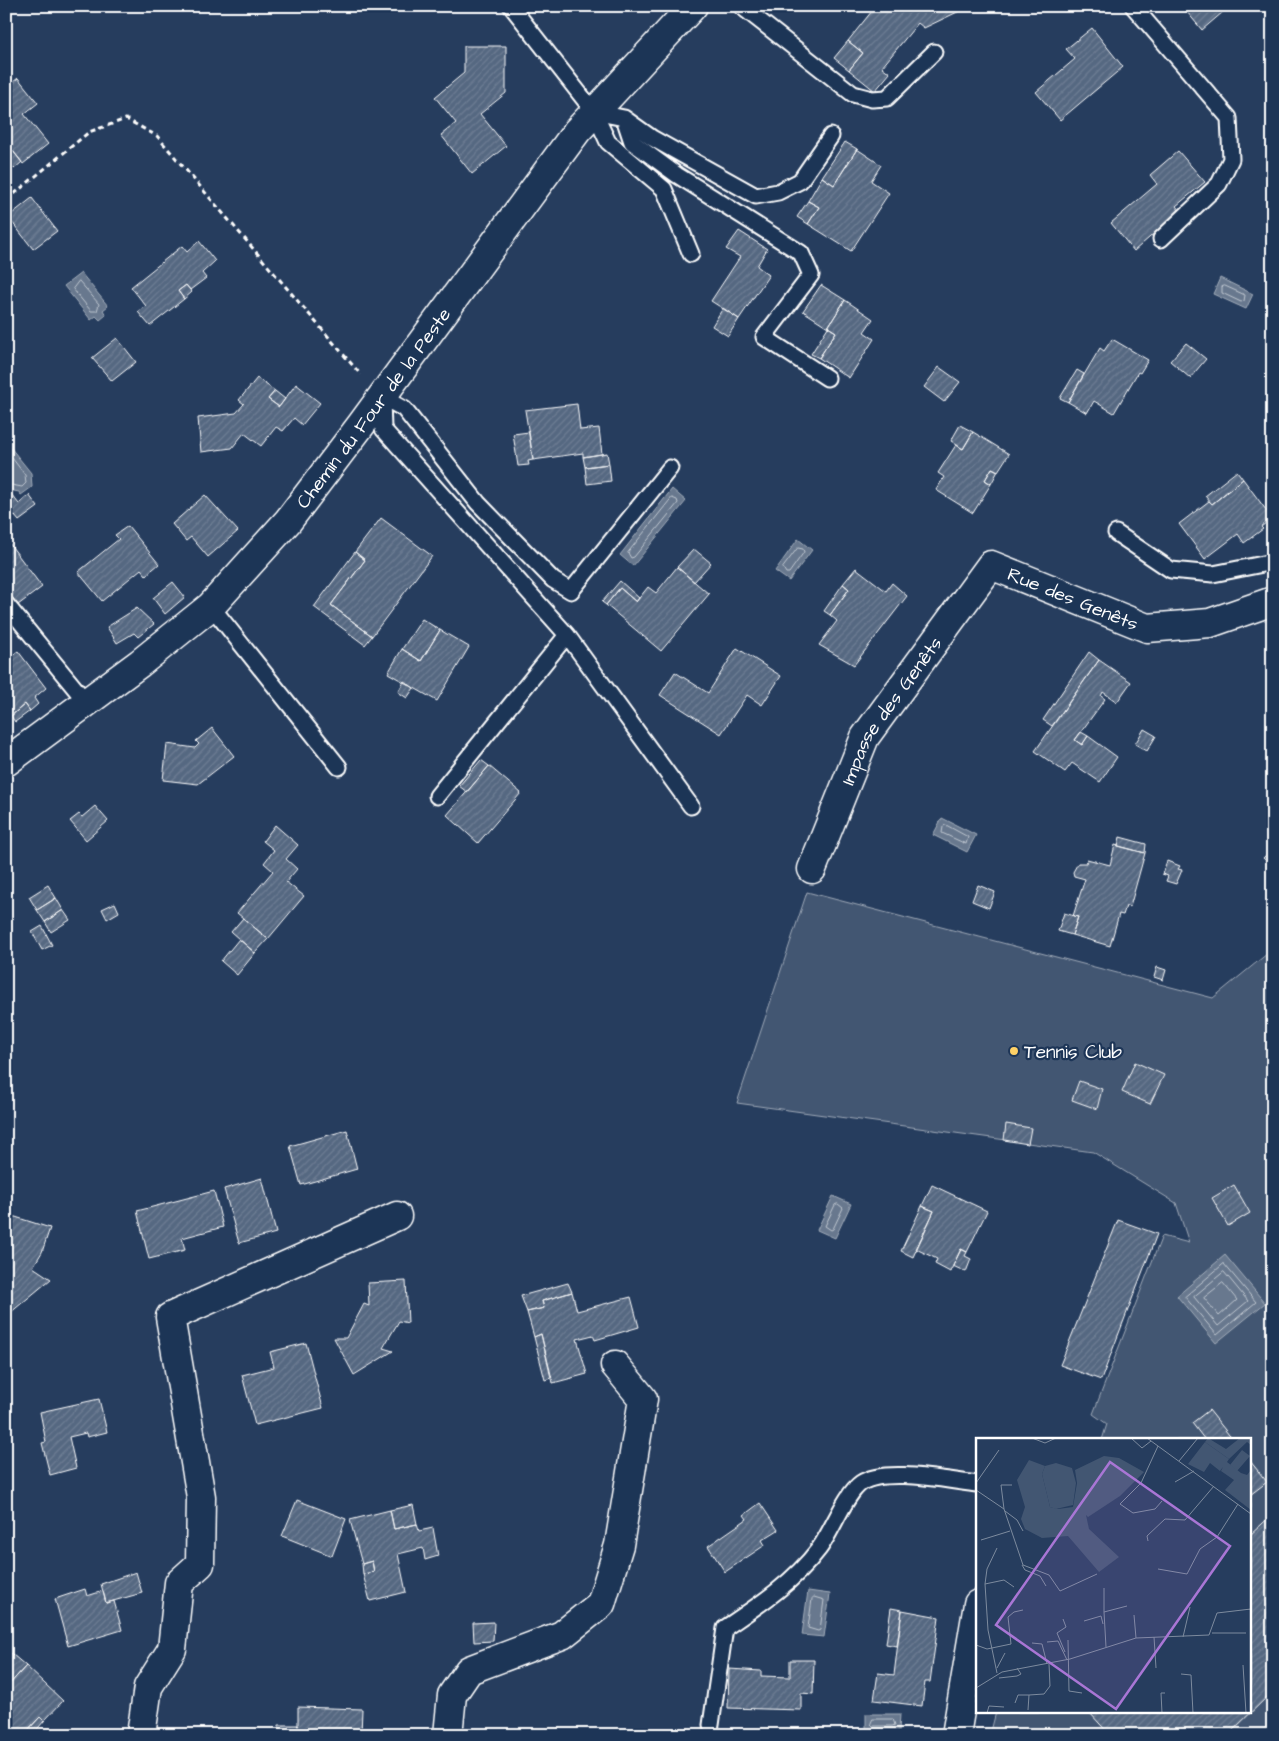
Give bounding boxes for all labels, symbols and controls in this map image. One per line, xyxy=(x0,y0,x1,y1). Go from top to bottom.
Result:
street label: Chemin du Four de la Peste xyxy=(290,302,458,515)
street label: Rue des Genêts xyxy=(1003,561,1142,638)
street label: Impasse des Genêts xyxy=(835,631,949,789)
place label: Tennis Club xyxy=(1024,1039,1122,1066)
marker: Tennis Club xyxy=(1008,1045,1020,1057)
inset map xyxy=(976,1438,1252,1714)

